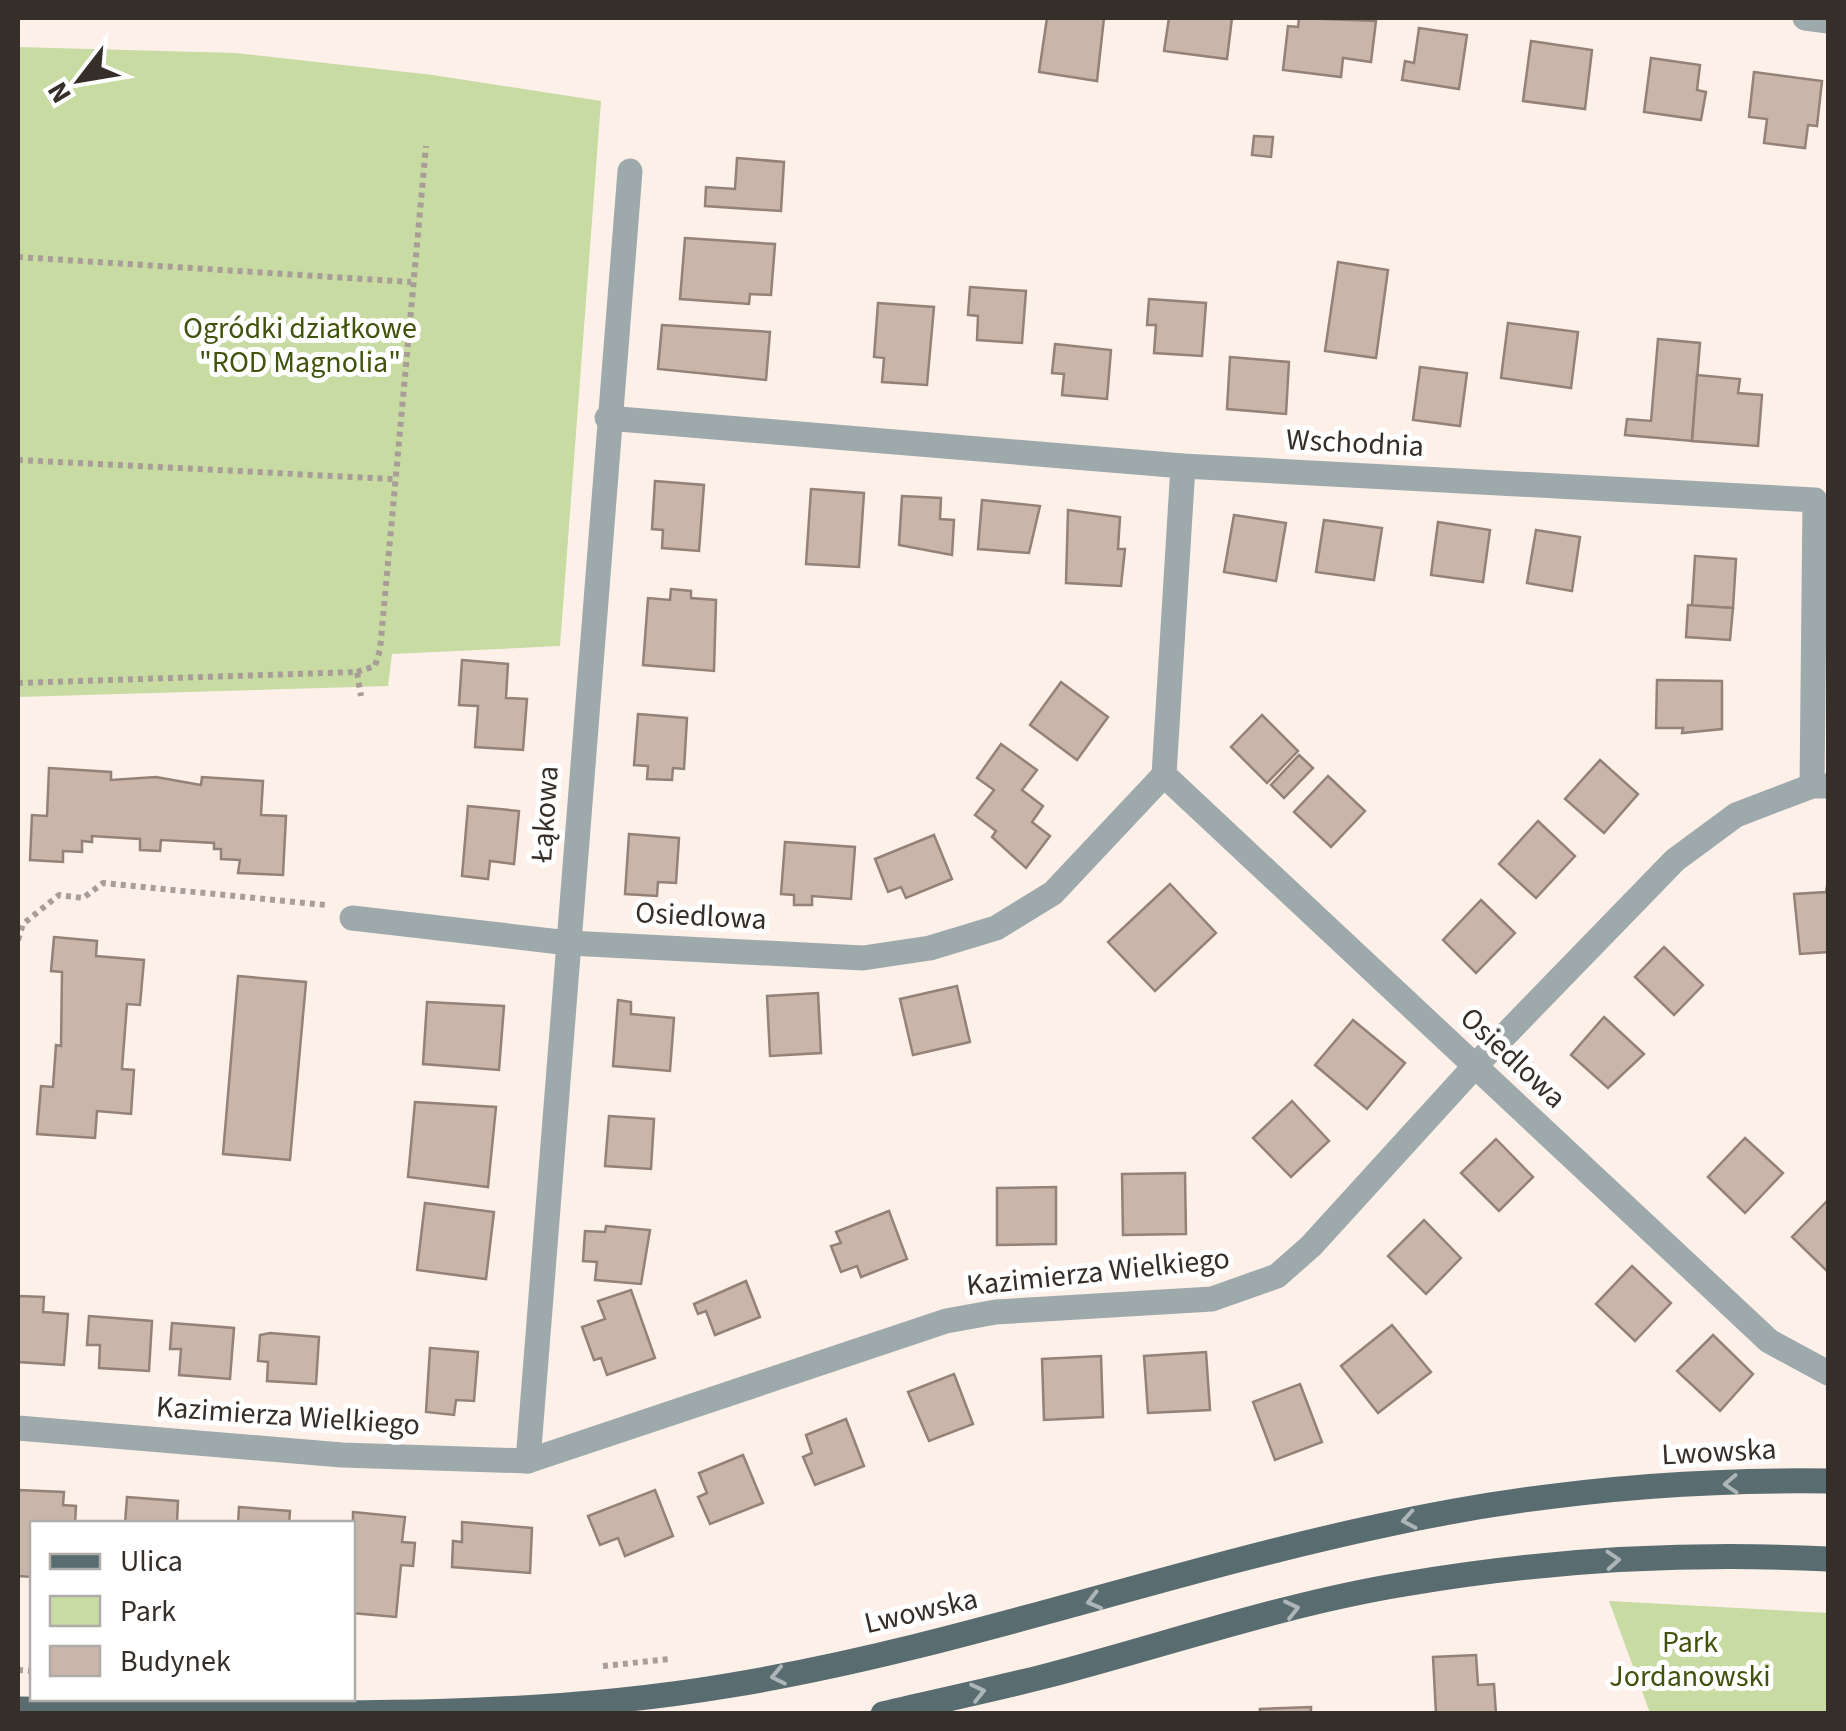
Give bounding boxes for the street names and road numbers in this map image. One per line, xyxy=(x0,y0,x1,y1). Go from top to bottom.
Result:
street label: Wschodnia xyxy=(1285,418,1425,468)
street label: Łąkowa xyxy=(520,764,570,865)
street label: Osiedlowa xyxy=(634,891,768,941)
street label: Osiedlowa xyxy=(1450,997,1576,1119)
street label: Kazimierza Wielkiego xyxy=(964,1237,1232,1307)
street label: Kazimierza Wielkiego xyxy=(155,1385,421,1447)
street label: Lwowska xyxy=(1660,1428,1778,1476)
street label: Lwowska xyxy=(860,1577,982,1645)

